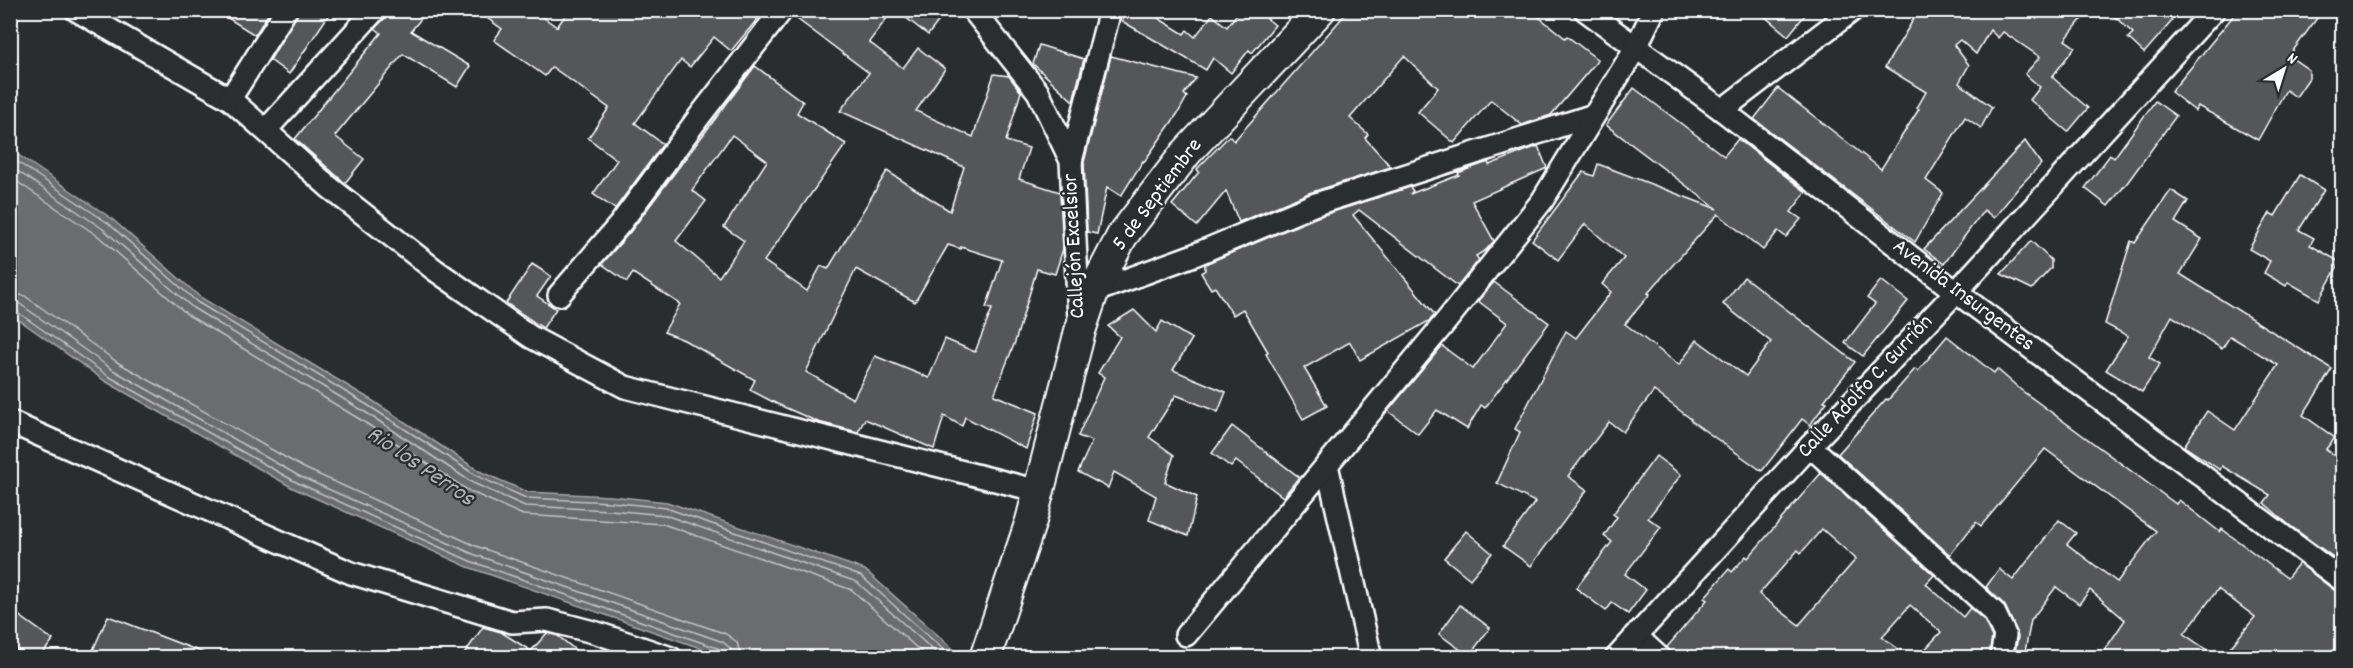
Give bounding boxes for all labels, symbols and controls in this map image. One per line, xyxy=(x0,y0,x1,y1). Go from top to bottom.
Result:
north arrow xyxy=(2254,39,2314,99)
text: N xyxy=(2282,48,2302,71)
street label: 5 de Septiembre xyxy=(1105,132,1211,258)
street label: Callejón Excelsior xyxy=(1056,172,1094,319)
street label: Avenida Insurgentes xyxy=(1885,232,2041,360)
street label: Calle Adolfo C. Gurrión xyxy=(1791,308,1941,466)
water label: Rio los Perros xyxy=(359,418,482,516)

